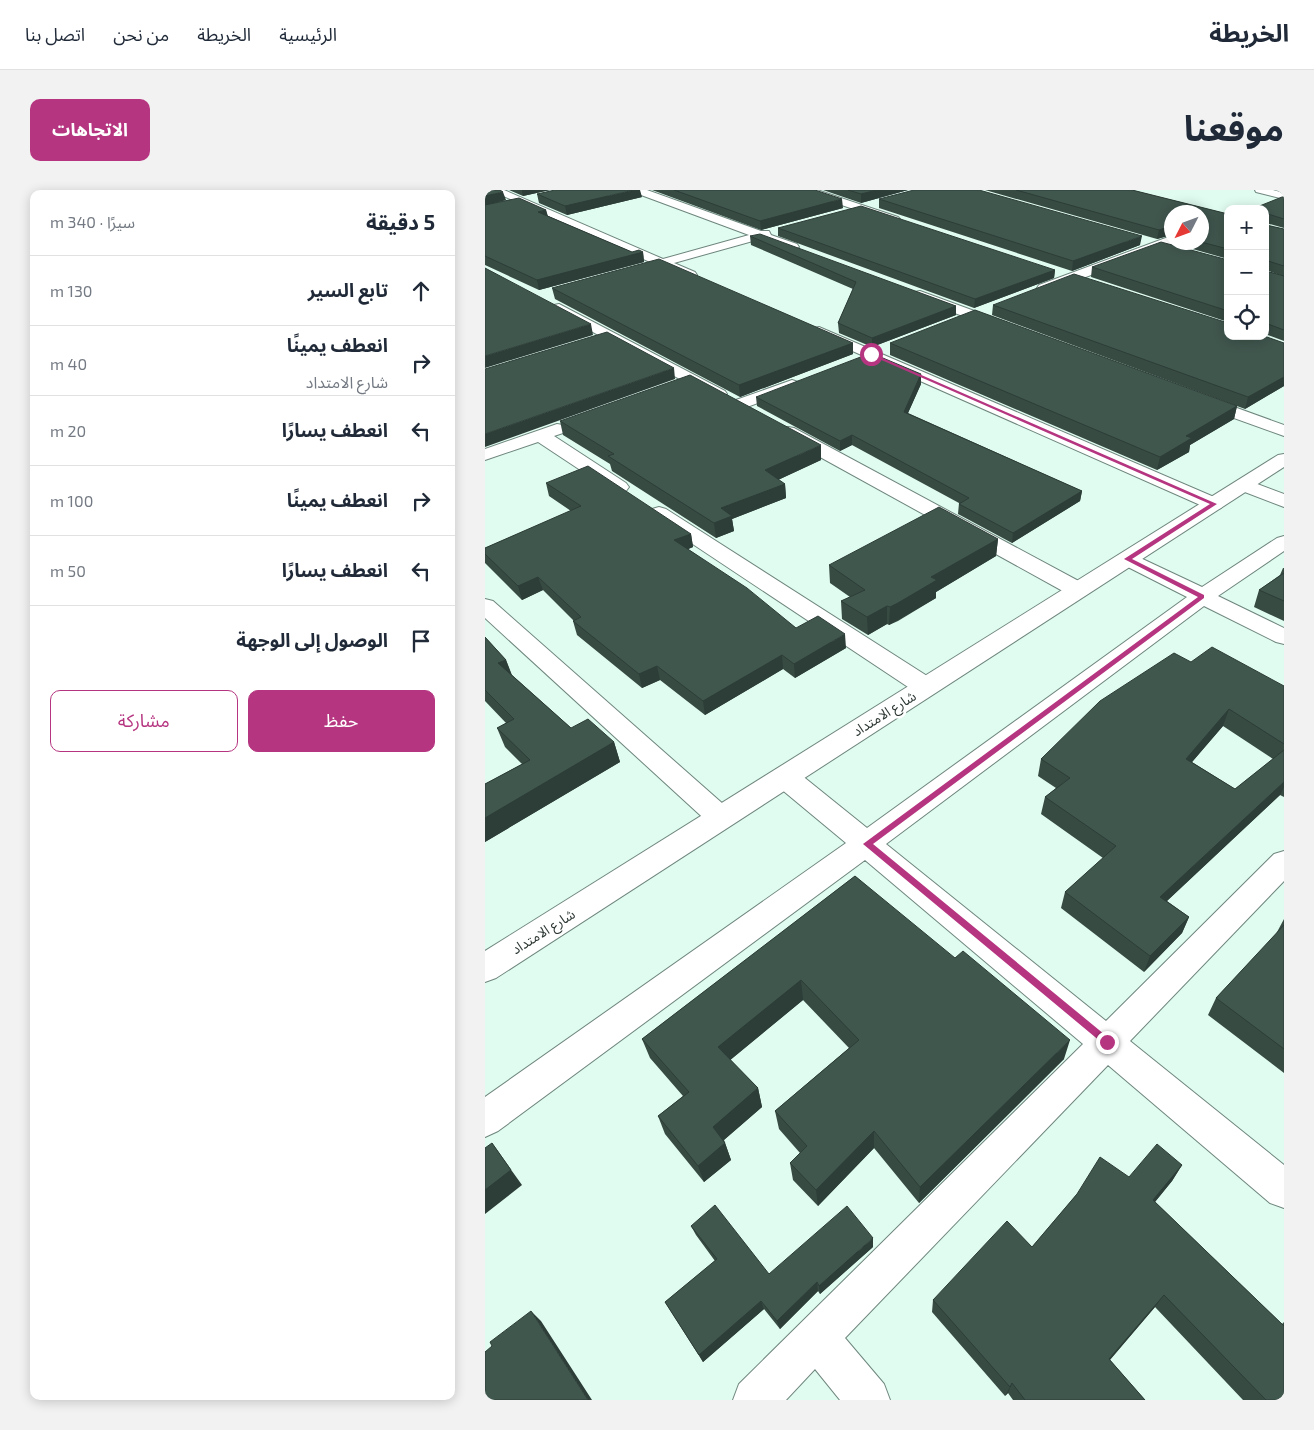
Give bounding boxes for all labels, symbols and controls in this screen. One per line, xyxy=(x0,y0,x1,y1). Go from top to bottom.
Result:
text: الخريطة xyxy=(1209,18,1289,47)
text: اتصل بنا xyxy=(25,23,85,45)
text: من نحن xyxy=(113,23,169,45)
text: الخريطة xyxy=(197,23,251,45)
text: الرئيسية xyxy=(279,23,337,45)
button: الاتجاهات xyxy=(30,99,150,161)
text: موقعنا xyxy=(1184,106,1284,148)
north arrow xyxy=(1164,205,1209,250)
map controls xyxy=(1224,205,1269,340)
button: + xyxy=(1224,205,1269,250)
text: 5 دقيقة xyxy=(366,209,435,234)
text: سيرًا · 340 m xyxy=(50,212,135,231)
button: − xyxy=(1224,250,1269,295)
icon: ahead xyxy=(407,277,435,305)
text: تابع السير xyxy=(308,278,388,301)
text: 130 m xyxy=(50,281,93,300)
button: locate xyxy=(1224,295,1269,340)
text: انعطف يمينًا xyxy=(287,333,388,356)
route start xyxy=(860,343,883,366)
icon: right xyxy=(407,349,435,377)
text: 40 m xyxy=(50,354,87,373)
text: شارع الامتداد xyxy=(306,372,388,391)
icon: left xyxy=(407,417,435,445)
text: انعطف يسارًا xyxy=(282,418,388,441)
text: 20 m xyxy=(50,421,86,440)
icon: right xyxy=(407,487,435,515)
text: انعطف يمينًا xyxy=(287,488,388,511)
text: 100 m xyxy=(50,491,93,510)
icon: left xyxy=(407,557,435,585)
text: انعطف يسارًا xyxy=(282,558,388,581)
text: 50 m xyxy=(50,561,86,580)
icon: arrive xyxy=(407,627,435,655)
text: الوصول إلى الوجهة xyxy=(236,628,388,651)
street label: شارع الامتداد xyxy=(849,687,921,742)
button: مشاركة xyxy=(50,690,238,752)
button: حفظ xyxy=(248,690,435,752)
street label: شارع الامتداد xyxy=(508,905,580,960)
route end xyxy=(1096,1031,1119,1054)

